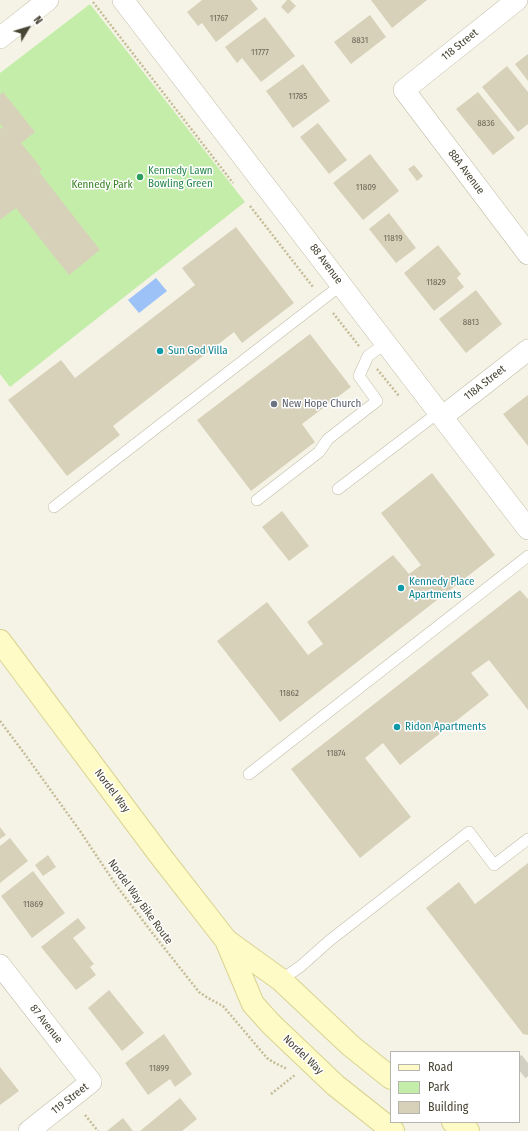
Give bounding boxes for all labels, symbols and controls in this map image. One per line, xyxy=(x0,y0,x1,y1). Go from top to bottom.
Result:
north arrow xyxy=(8,8,48,48)
house number: 11767 xyxy=(210,13,228,23)
text: N xyxy=(31,14,45,27)
street label: 118 Street xyxy=(439,26,481,64)
house number: 8831 xyxy=(352,35,368,45)
house number: 11777 xyxy=(251,47,269,57)
house number: 11785 xyxy=(289,91,307,101)
house number: 8836 xyxy=(477,118,495,128)
street label: 88A Avenue xyxy=(445,147,487,197)
place label: Kennedy Lawn Bowling Green xyxy=(148,164,213,190)
marker: Kennedy Lawn Bowling Green xyxy=(135,172,145,182)
park label: Kennedy Park xyxy=(71,178,133,192)
house number: 11809 xyxy=(356,182,376,192)
house number: 11819 xyxy=(383,233,403,243)
street label: 88 Avenue xyxy=(307,241,345,287)
house number: 11829 xyxy=(426,277,446,287)
house number: 8813 xyxy=(463,317,479,327)
place label: Sun God Villa xyxy=(168,344,228,358)
marker: Sun God Villa xyxy=(155,346,165,356)
street label: 118A Street xyxy=(461,363,509,403)
place label: New Hope Church xyxy=(282,397,361,411)
marker: New Hope Church xyxy=(269,399,279,409)
place label: Kennedy Place Apartments xyxy=(409,575,474,601)
marker: Kennedy Place Apartments xyxy=(396,583,406,593)
house number: 11862 xyxy=(279,688,299,698)
place label: Ridon Apartments xyxy=(405,720,486,734)
marker: Ridon Apartments xyxy=(392,722,402,732)
house number: 11874 xyxy=(327,748,345,758)
street label: Nordel Way xyxy=(91,767,133,815)
street label: Nordel Way Bike Route xyxy=(105,857,175,947)
house number: 11869 xyxy=(23,899,43,909)
street label: 87 Avenue xyxy=(27,1002,65,1046)
street label: Nordel Way xyxy=(280,1033,326,1077)
legend xyxy=(390,1051,520,1123)
text: Road xyxy=(428,1060,453,1074)
house number: 11899 xyxy=(149,1063,169,1073)
street label: 119 Street xyxy=(49,1080,91,1118)
text: Park xyxy=(428,1080,449,1094)
text: Building xyxy=(428,1100,468,1114)

